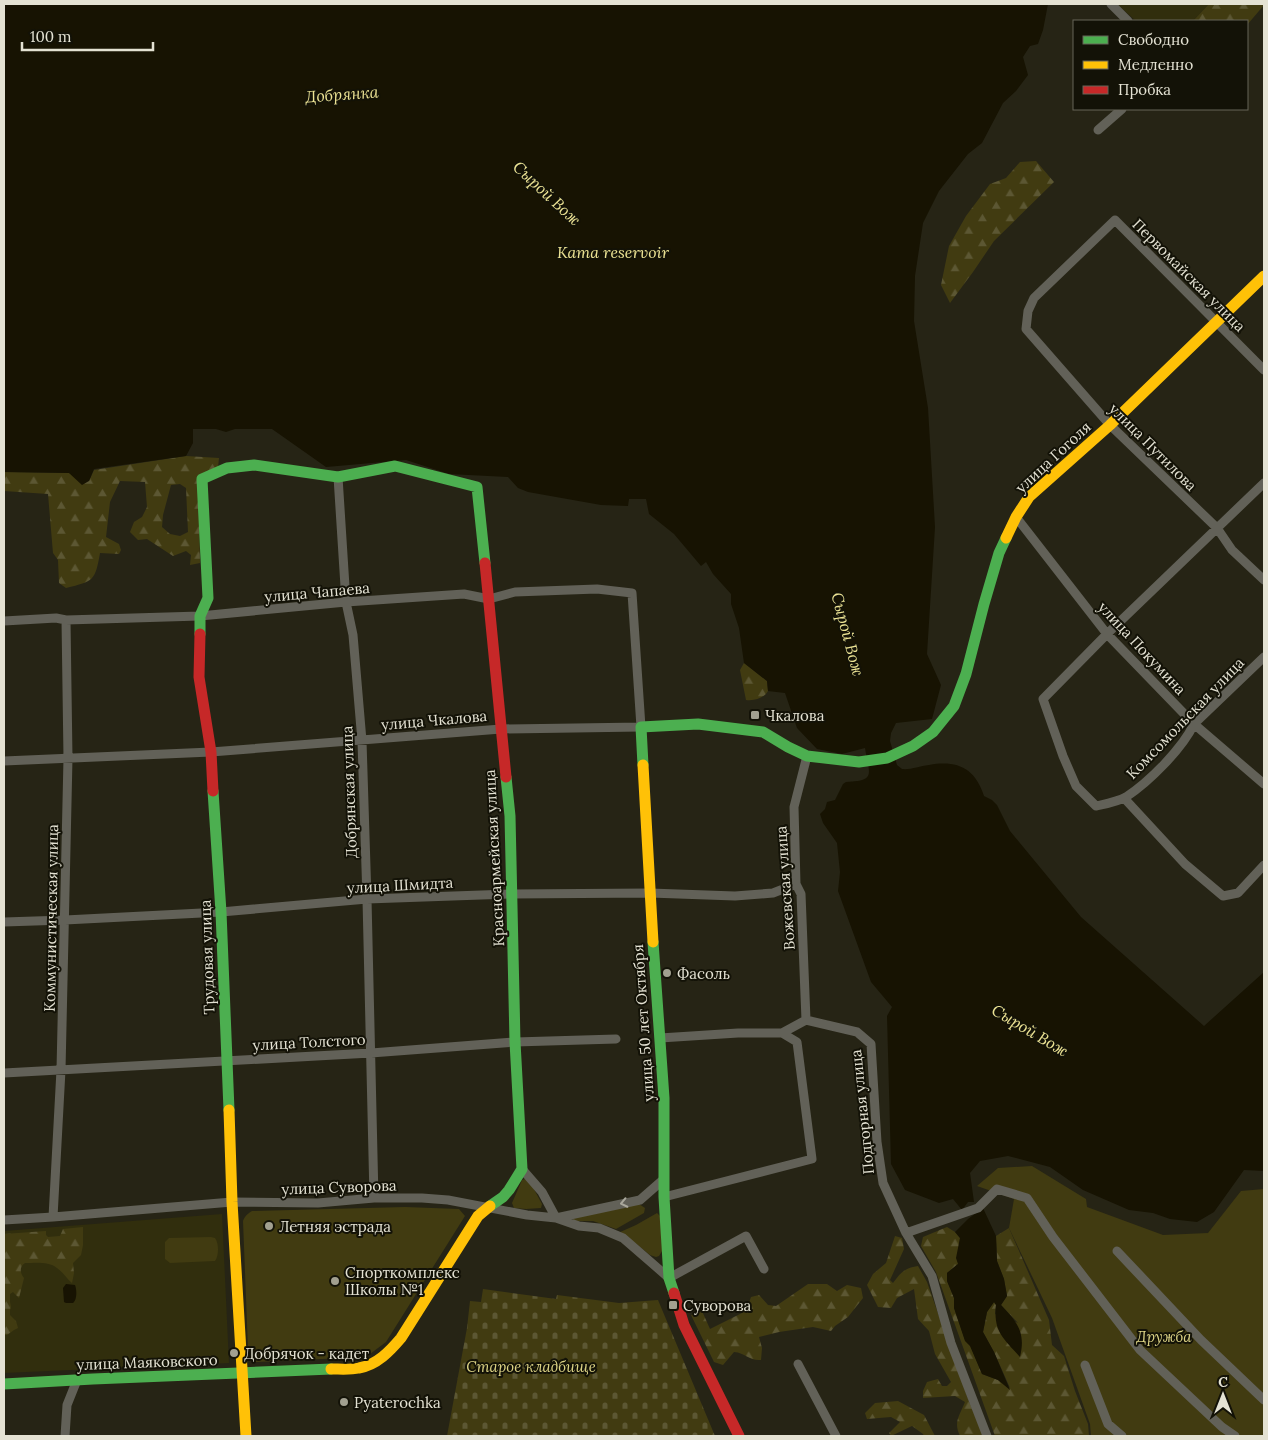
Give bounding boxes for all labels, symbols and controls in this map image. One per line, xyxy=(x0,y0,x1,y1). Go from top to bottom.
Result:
scale bar xyxy=(22,20,154,52)
legend xyxy=(1073,20,1248,110)
text: 100 m xyxy=(30,27,71,46)
text: Свободно xyxy=(1118,30,1189,49)
text: Медленно xyxy=(1118,55,1193,74)
text: Пробка xyxy=(1118,80,1171,99)
water label: Добрянка xyxy=(304,81,379,107)
water label: Сырой Вож xyxy=(509,157,585,230)
street label: Первомайская улица xyxy=(1129,215,1250,336)
water label: Kama reservoir xyxy=(557,242,670,262)
street label: улица Путилова xyxy=(1105,399,1201,495)
street label: улица Гоголя xyxy=(1011,417,1095,497)
street label: улица Чапаева xyxy=(263,578,371,606)
water label: Сырой Вож xyxy=(827,590,869,678)
street label: улица Покумина xyxy=(1094,597,1190,699)
street label: Комсомольская улица xyxy=(1122,653,1248,783)
street label: улица Чкалова xyxy=(380,706,488,734)
place label: Чкалова xyxy=(765,706,825,725)
marker: Чкалова xyxy=(749,709,761,721)
street label: Добрянская улица xyxy=(337,725,361,859)
street label: Красноармейская улица xyxy=(480,769,508,947)
street label: Коммунистическая улица xyxy=(40,824,62,1012)
street label: Вожевская улица xyxy=(771,825,799,951)
street label: улица Шмидта xyxy=(346,873,454,897)
street label: Трудовая улица xyxy=(195,899,218,1015)
street label: улица 50 лет Октября xyxy=(628,944,658,1102)
place label: Фасоль xyxy=(677,964,730,983)
marker: Фасоль xyxy=(661,967,673,979)
water label: Сырой Вож xyxy=(988,999,1072,1061)
street label: улица Толстого xyxy=(252,1030,366,1054)
street label: Подгорная улица xyxy=(846,1048,878,1175)
street label: улица Суворова xyxy=(281,1175,397,1199)
one-way arrow xyxy=(619,1197,628,1208)
place label: Летняя эстрада xyxy=(279,1217,391,1236)
marker: Летняя эстрада xyxy=(263,1220,275,1232)
place label: Спорткомплекс Школы №1 xyxy=(345,1263,460,1299)
marker: Спорткомплекс Школы №1 xyxy=(329,1275,341,1287)
place label: Суворова xyxy=(683,1296,752,1315)
marker: Суворова xyxy=(667,1299,679,1311)
park label: Дружба xyxy=(1135,1327,1192,1346)
place label: Добрячок - кадет xyxy=(244,1344,370,1363)
marker: Добрячок - кадет xyxy=(228,1347,240,1359)
street label: улица Маяковского xyxy=(76,1350,218,1374)
park label: Старое кладбище xyxy=(466,1357,596,1376)
north arrow xyxy=(1198,1370,1248,1420)
text: С xyxy=(1218,1373,1228,1391)
place label: Pyaterochka xyxy=(354,1393,441,1412)
marker: Pyaterochka xyxy=(338,1396,350,1408)

